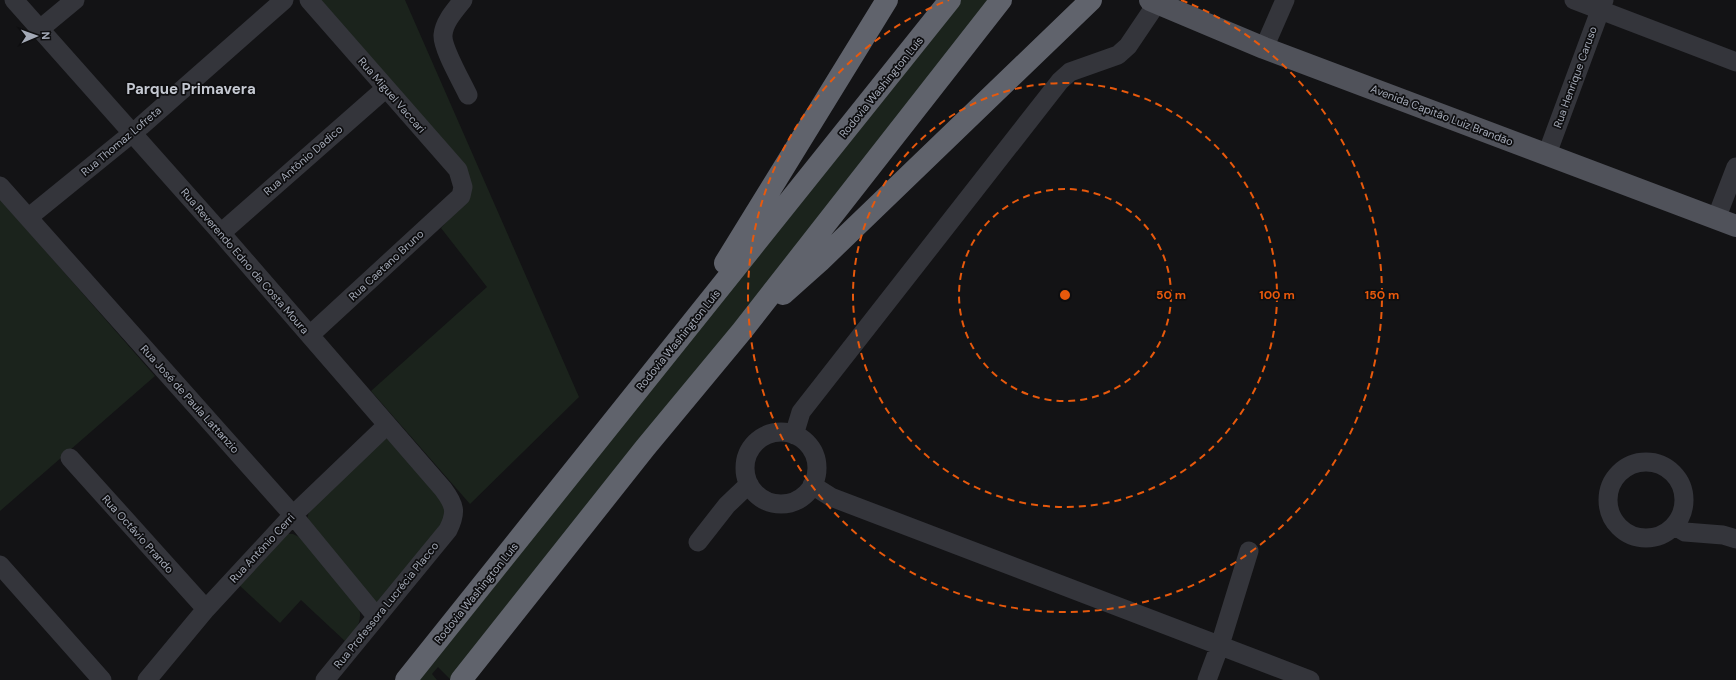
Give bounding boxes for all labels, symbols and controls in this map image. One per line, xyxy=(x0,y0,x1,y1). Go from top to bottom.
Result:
north arrow xyxy=(16,16,56,56)
street label: Rua Henrique Caruso xyxy=(1550,24,1600,130)
text: N xyxy=(39,31,53,40)
street label: Rodovia Washington Luís xyxy=(836,34,926,140)
street label: Rua Miguel Vaccari xyxy=(355,54,429,136)
district label: Parque Primavera xyxy=(126,79,256,99)
street label: Avenida Capitão Luiz Brandão xyxy=(1369,81,1515,149)
street label: Rua Thomaz Lofreta xyxy=(78,103,164,179)
street label: Rua Antônio Dadico xyxy=(261,122,345,198)
street label: Rua Reverendo Edno da Costa Moura xyxy=(178,185,312,337)
street label: Rua Caetano Bruno xyxy=(346,227,426,303)
street label: Rodovia Washington Luís xyxy=(633,287,723,393)
text: 50 m xyxy=(1156,287,1186,303)
text: 100 m xyxy=(1259,287,1295,303)
text: 150 m xyxy=(1365,287,1399,303)
centre of rings xyxy=(1058,288,1072,302)
street label: Rua José de Paula Lattanzio xyxy=(138,342,242,456)
street label: Rua Octávio Prando xyxy=(99,492,177,576)
street label: Rua Antônio Cerri xyxy=(226,511,298,585)
street label: Rua Professora Lucrécia Placco xyxy=(330,539,442,671)
street label: Rodovia Washington Luís xyxy=(431,540,521,646)

